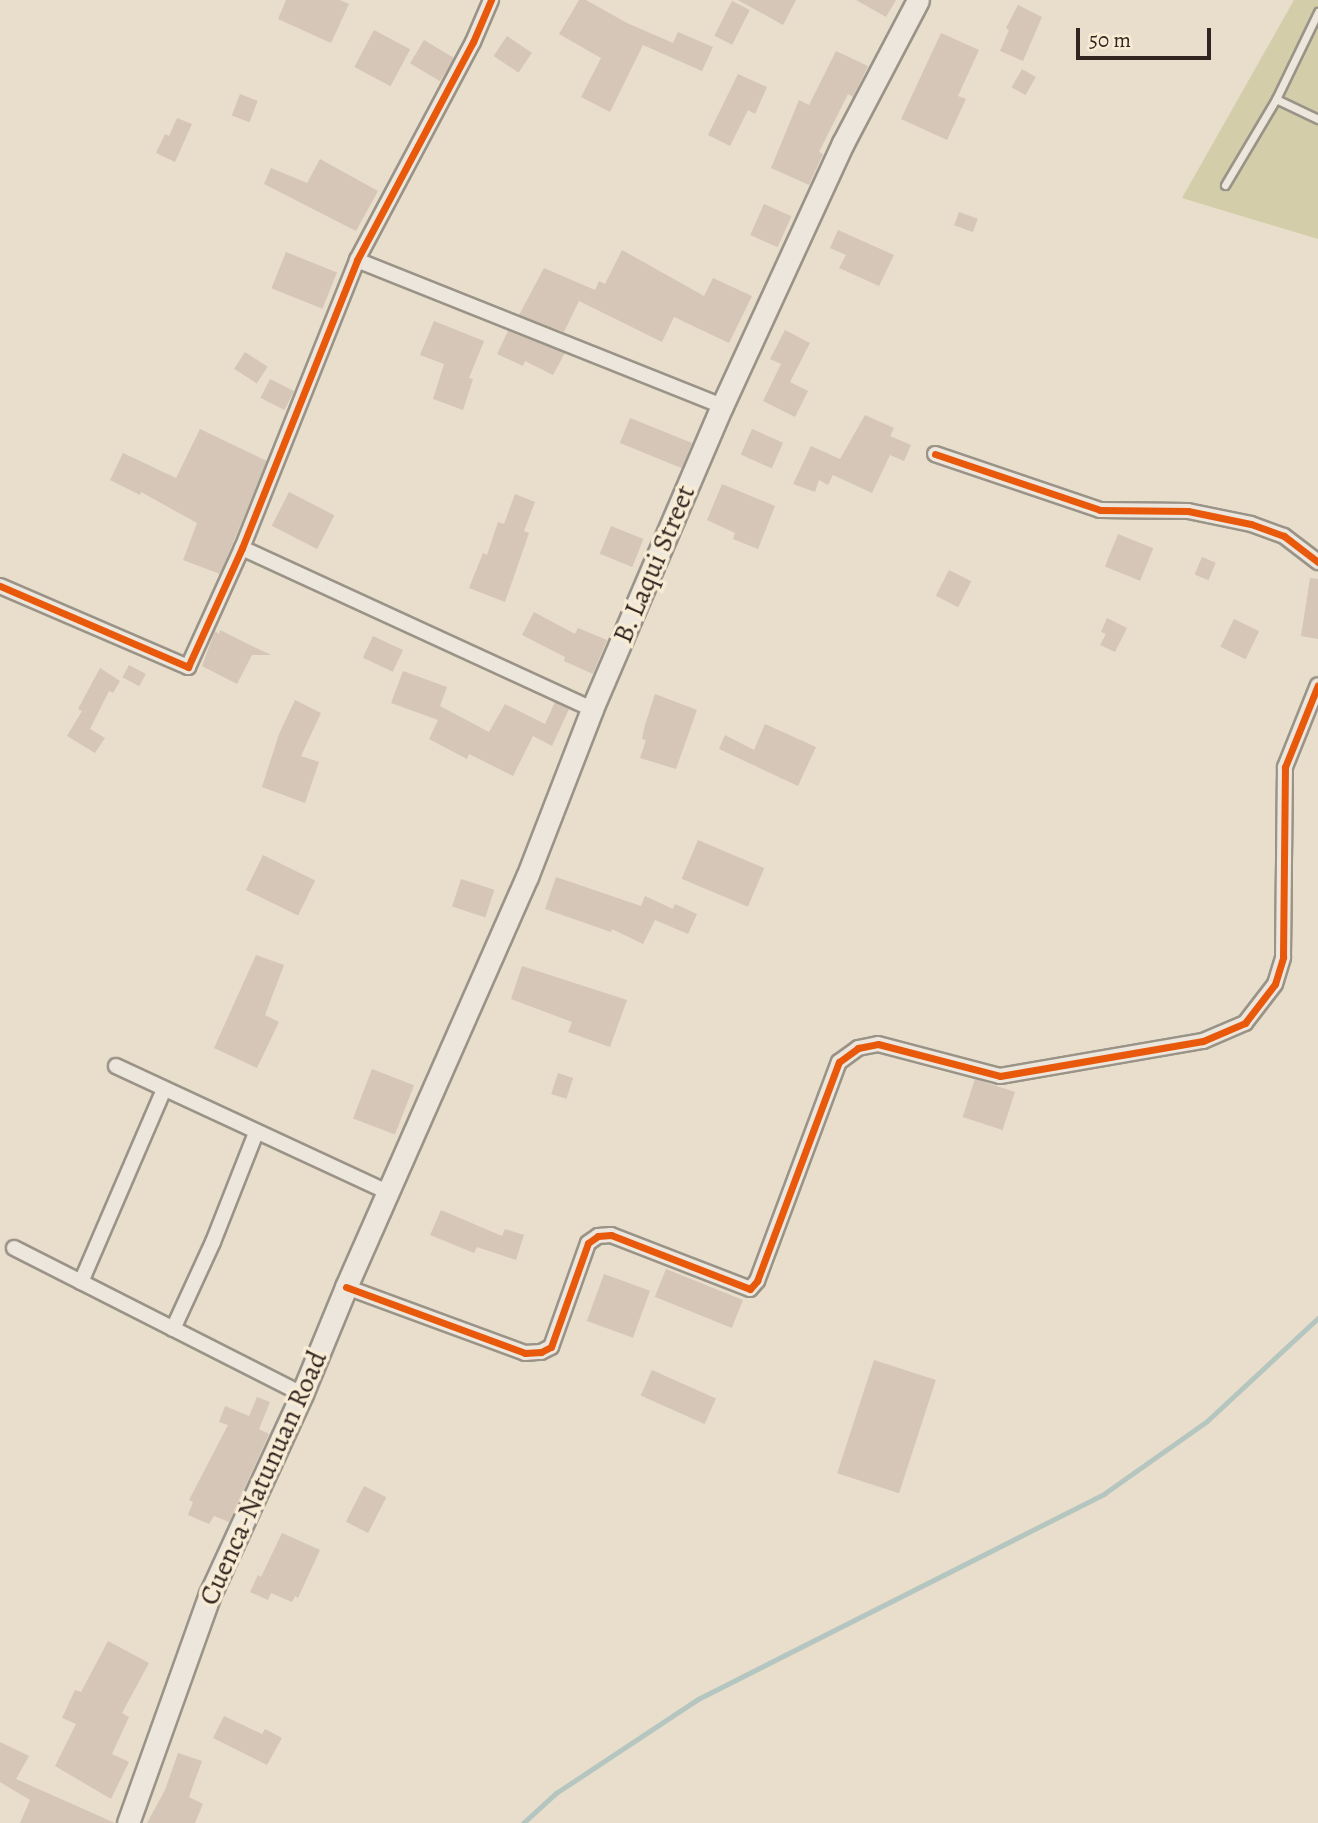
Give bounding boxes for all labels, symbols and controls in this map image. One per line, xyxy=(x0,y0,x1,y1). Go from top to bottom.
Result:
scale bar xyxy=(1080,14,1215,58)
text: 50 m xyxy=(1089,26,1131,54)
street label: B. Laqui Street xyxy=(606,480,702,648)
street label: Cuenca-Natunuan Road xyxy=(192,1346,334,1610)

